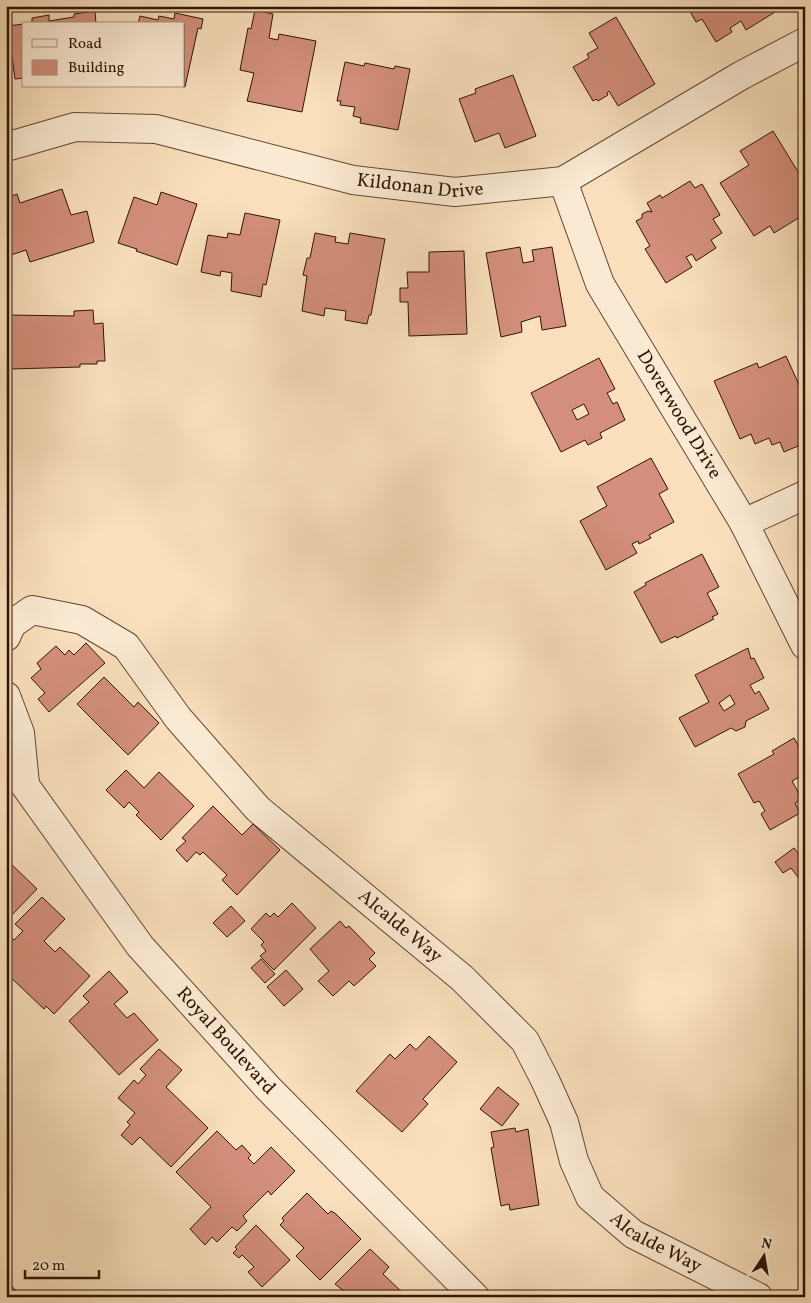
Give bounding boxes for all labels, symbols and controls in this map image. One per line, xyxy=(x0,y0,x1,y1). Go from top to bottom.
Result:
legend xyxy=(22,22,185,88)
text: Road xyxy=(68,34,102,55)
text: Building xyxy=(68,58,125,79)
street label: Kildonan Drive xyxy=(355,168,485,205)
street label: Doverwood Drive xyxy=(630,345,728,484)
street label: Alcalde Way xyxy=(352,884,448,969)
street label: Royal Boulevard xyxy=(170,981,281,1101)
street label: Alcalde Way xyxy=(604,1206,706,1279)
north arrow xyxy=(738,1230,788,1280)
text: N xyxy=(759,1234,773,1255)
scale bar xyxy=(25,1248,99,1280)
text: 20 m xyxy=(32,1256,65,1277)

